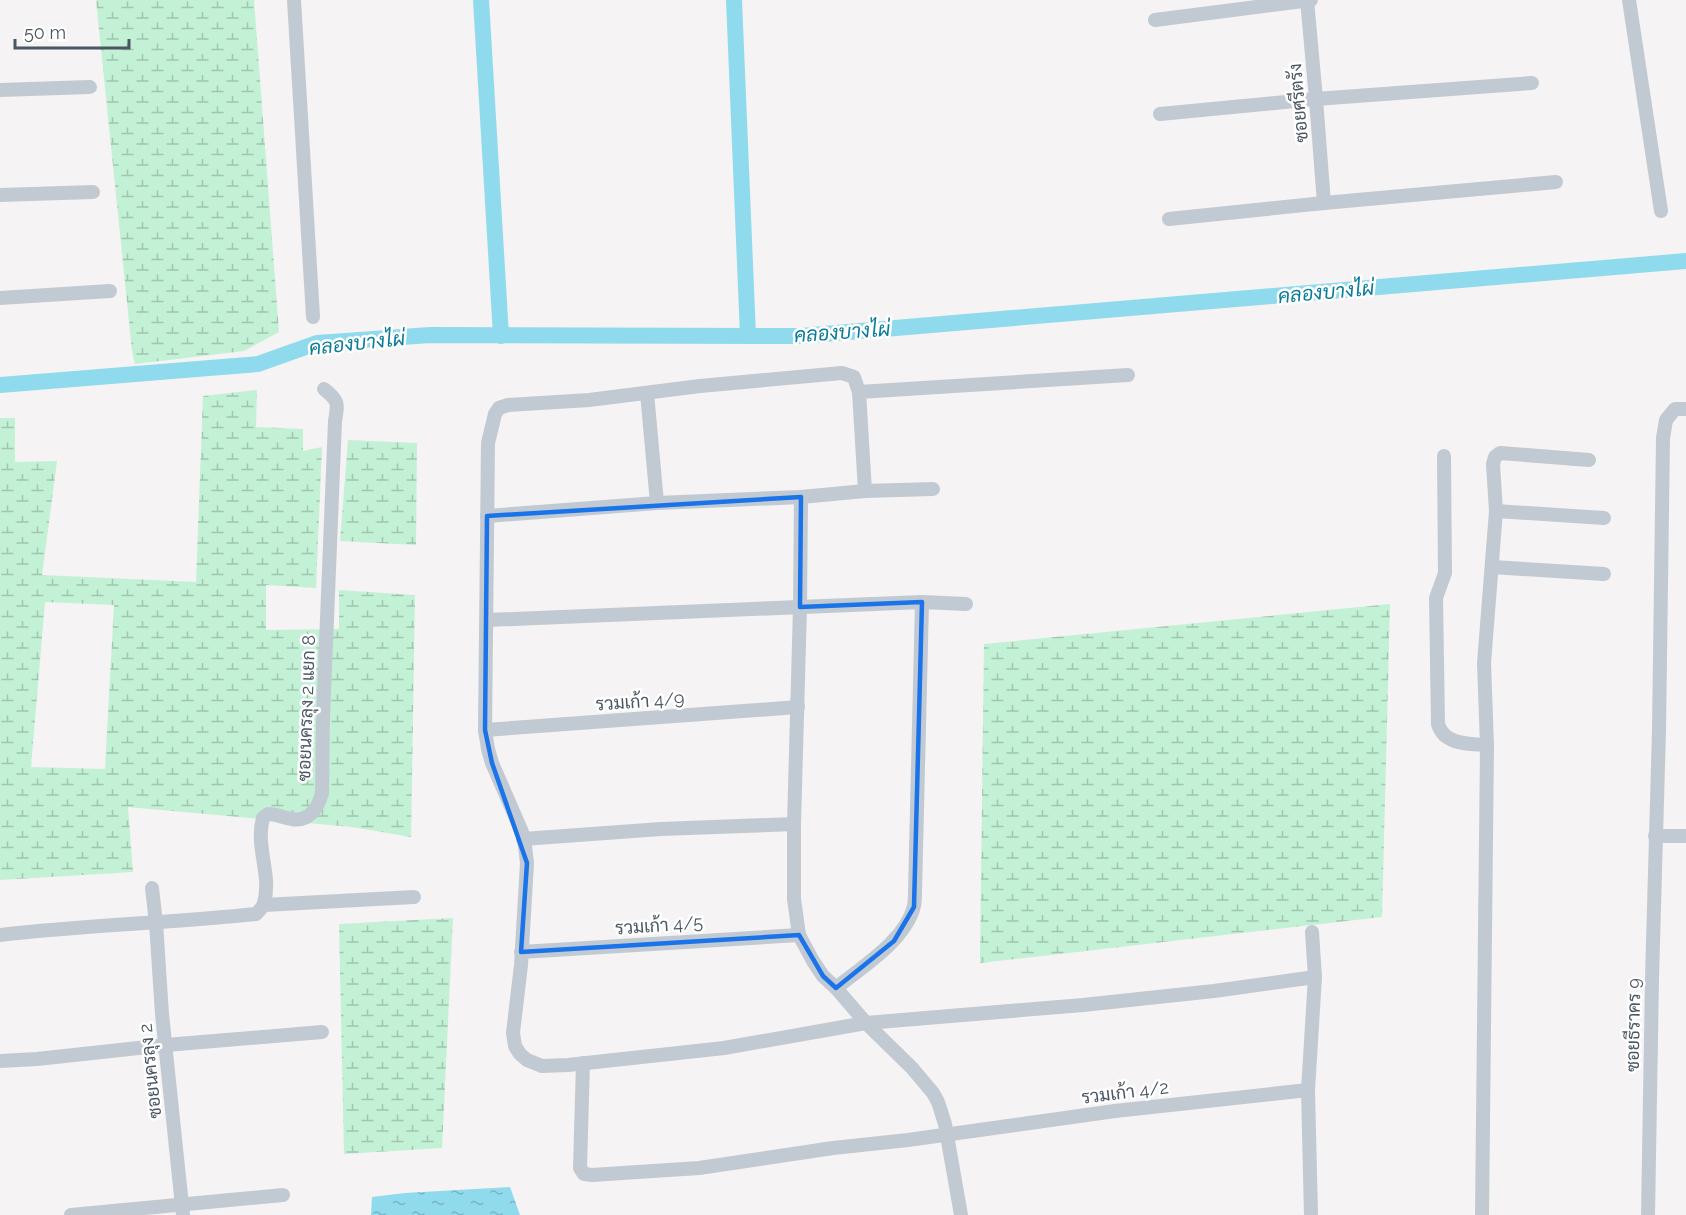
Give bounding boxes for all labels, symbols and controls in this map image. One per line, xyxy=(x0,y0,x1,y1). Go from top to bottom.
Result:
scale bar xyxy=(15,12,129,50)
text: 50 m xyxy=(24,22,66,43)
street label: ซอยศรีตรัง xyxy=(1282,63,1312,144)
water label: คลองบางไผ่ xyxy=(1277,275,1376,308)
water label: คลองบางไผ่ xyxy=(793,316,892,347)
water label: คลองบางไผ่ xyxy=(308,325,407,360)
street label: ซอยนครลุง 2 แยก 8 xyxy=(293,634,321,782)
street label: รวมเก้า 4/9 xyxy=(595,686,685,715)
street label: รวมเก้า 4/5 xyxy=(614,910,704,939)
street label: ซอยธีราคร 9 xyxy=(1620,978,1644,1072)
street label: ซอยนครลุง 2 xyxy=(135,1022,167,1120)
street label: รวมเก้า 4/2 xyxy=(1080,1075,1170,1108)

